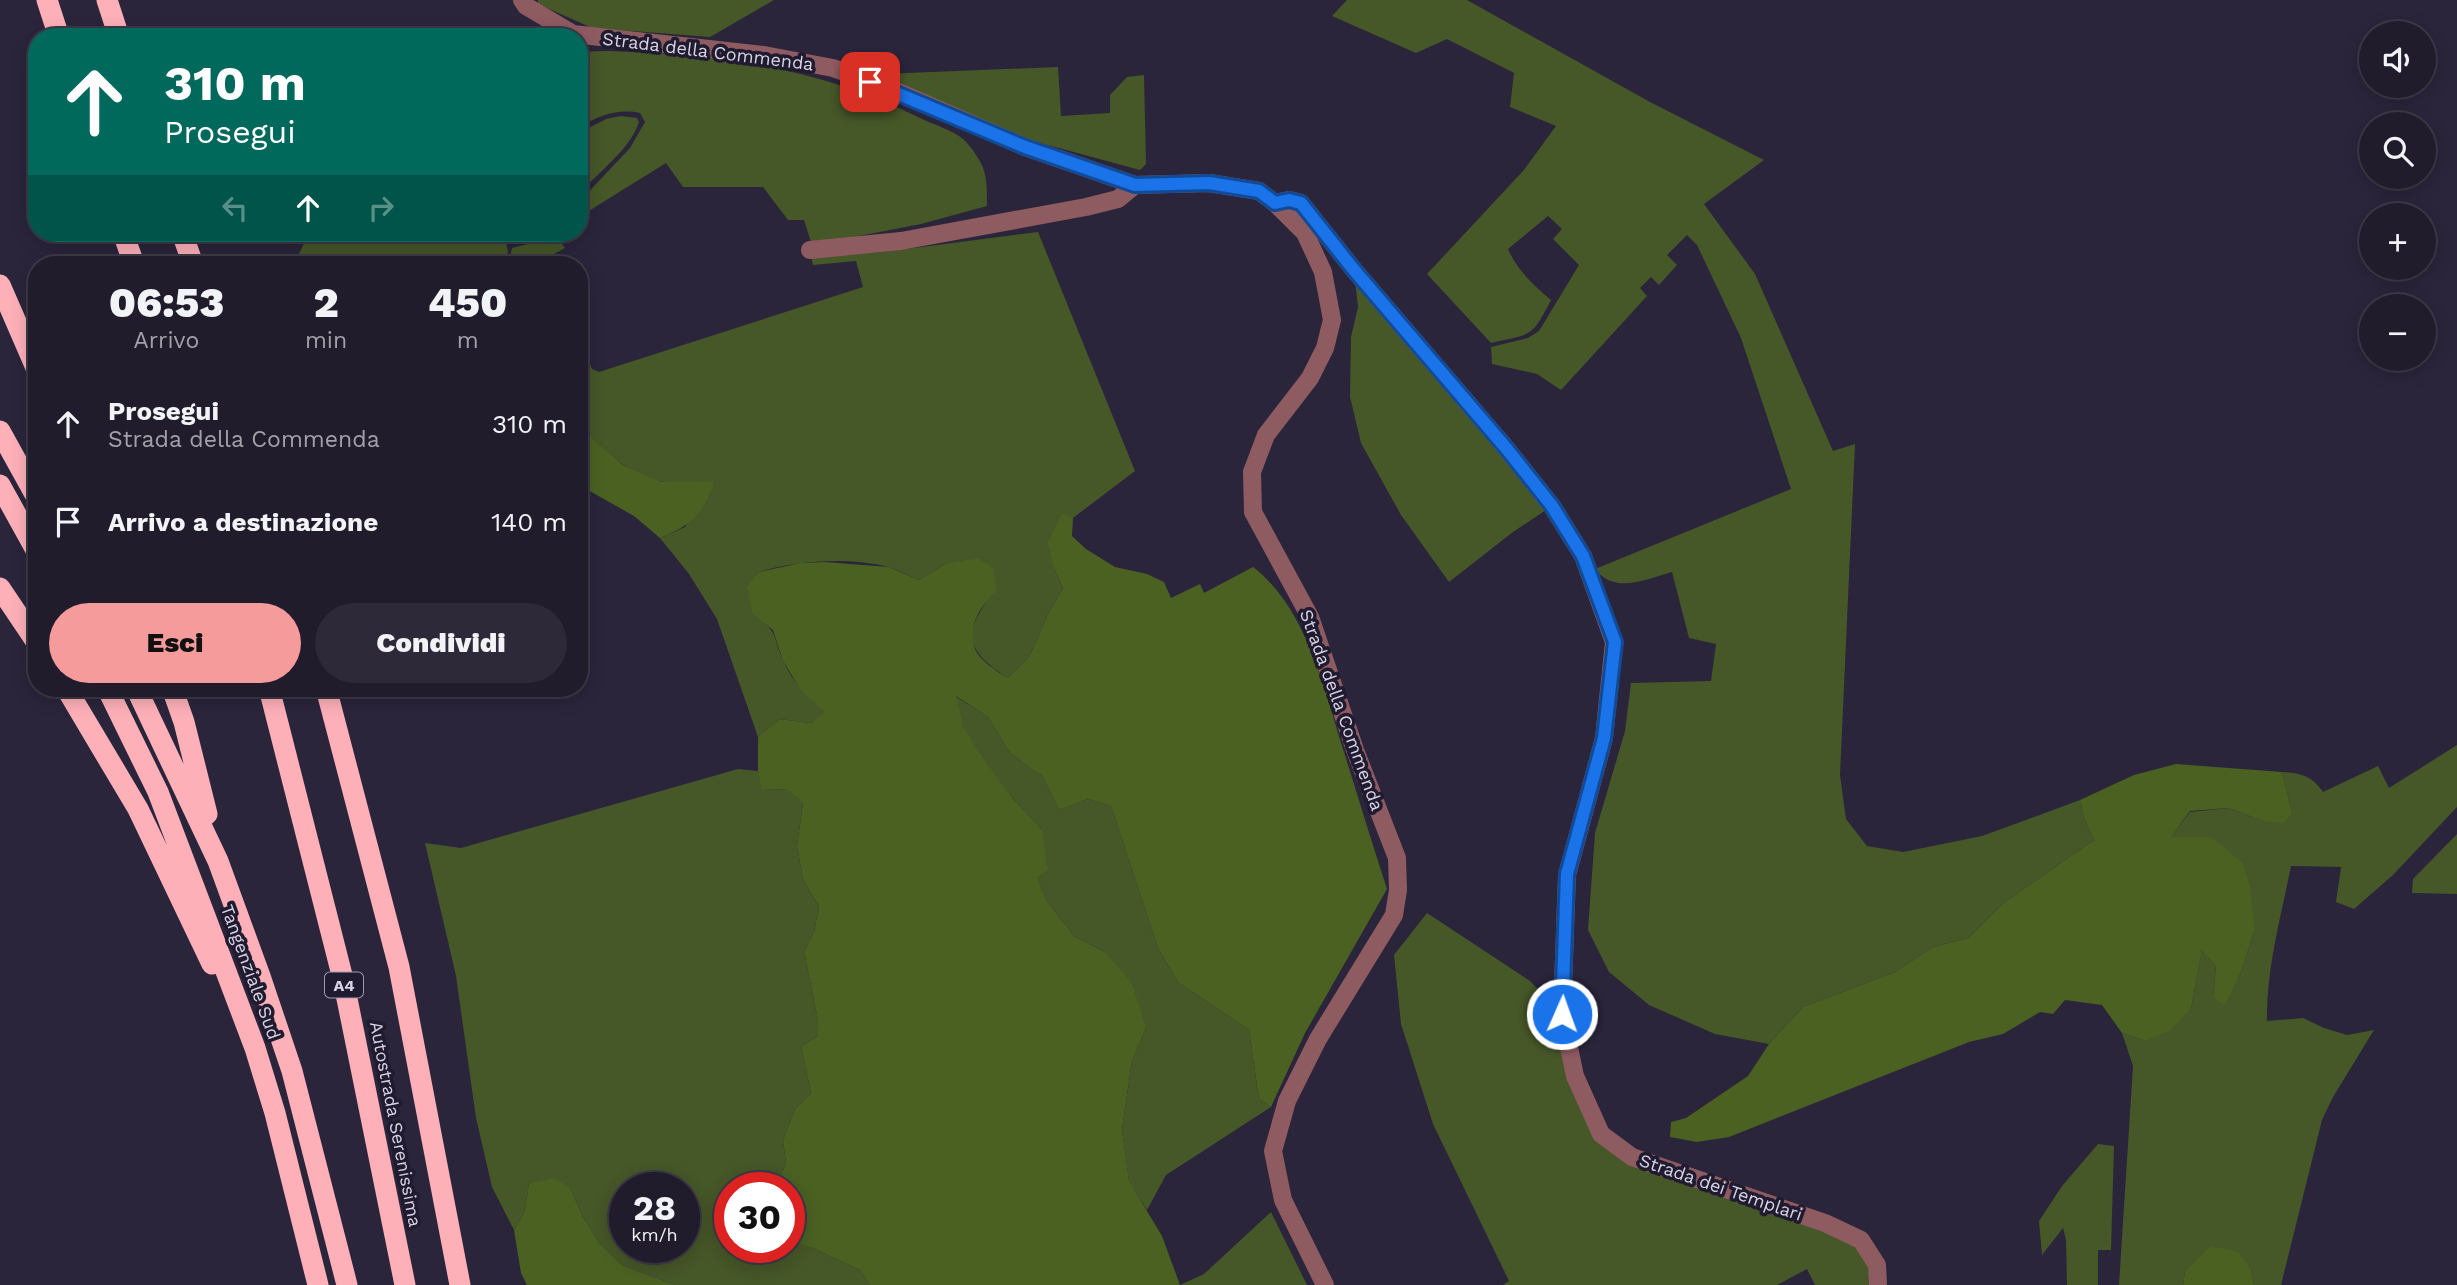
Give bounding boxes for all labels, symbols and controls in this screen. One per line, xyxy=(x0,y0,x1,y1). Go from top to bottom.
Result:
map controls xyxy=(2359,21,2436,371)
button: sound xyxy=(2359,21,2436,98)
street label: Strada della Commenda xyxy=(601,28,815,74)
pin xyxy=(840,52,900,112)
text: 310 m xyxy=(164,54,306,112)
icon: ahead xyxy=(49,56,140,147)
icon: arrive xyxy=(851,63,889,101)
button: search xyxy=(2359,112,2436,189)
text: Prosegui xyxy=(164,113,296,151)
icon: left xyxy=(216,189,254,227)
icon: ahead xyxy=(289,189,327,227)
icon: right xyxy=(362,189,400,227)
button: + xyxy=(2359,203,2436,280)
text: 06:53 xyxy=(109,278,224,327)
text: 2 xyxy=(313,278,339,327)
text: 450 xyxy=(428,278,507,327)
button: − xyxy=(2359,294,2436,371)
text: Arrivo xyxy=(134,327,199,354)
text: min xyxy=(305,327,347,354)
text: m xyxy=(457,327,479,354)
text: Prosegui xyxy=(108,396,219,426)
icon: ahead xyxy=(49,405,87,443)
text: 310 m xyxy=(492,409,567,439)
text: Strada della Commenda xyxy=(108,426,380,453)
icon: arrive xyxy=(49,503,87,541)
text: Arrivo a destinazione xyxy=(108,507,378,537)
text: 140 m xyxy=(491,507,567,537)
button: Esci xyxy=(49,603,301,683)
button: Condividi xyxy=(315,603,567,683)
street label: Strada della Commenda xyxy=(1296,607,1388,813)
street label: Tangenziale Sud xyxy=(217,902,285,1042)
road number: A4 xyxy=(325,973,363,998)
position arrow xyxy=(1525,977,1599,1051)
street label: Autostrada Serenissima xyxy=(366,1019,426,1229)
street label: Strada dei Templari xyxy=(1637,1149,1805,1225)
speed limit sign: 30 xyxy=(714,1172,805,1263)
text: 28 xyxy=(633,1187,676,1229)
text: km/h xyxy=(631,1224,678,1245)

